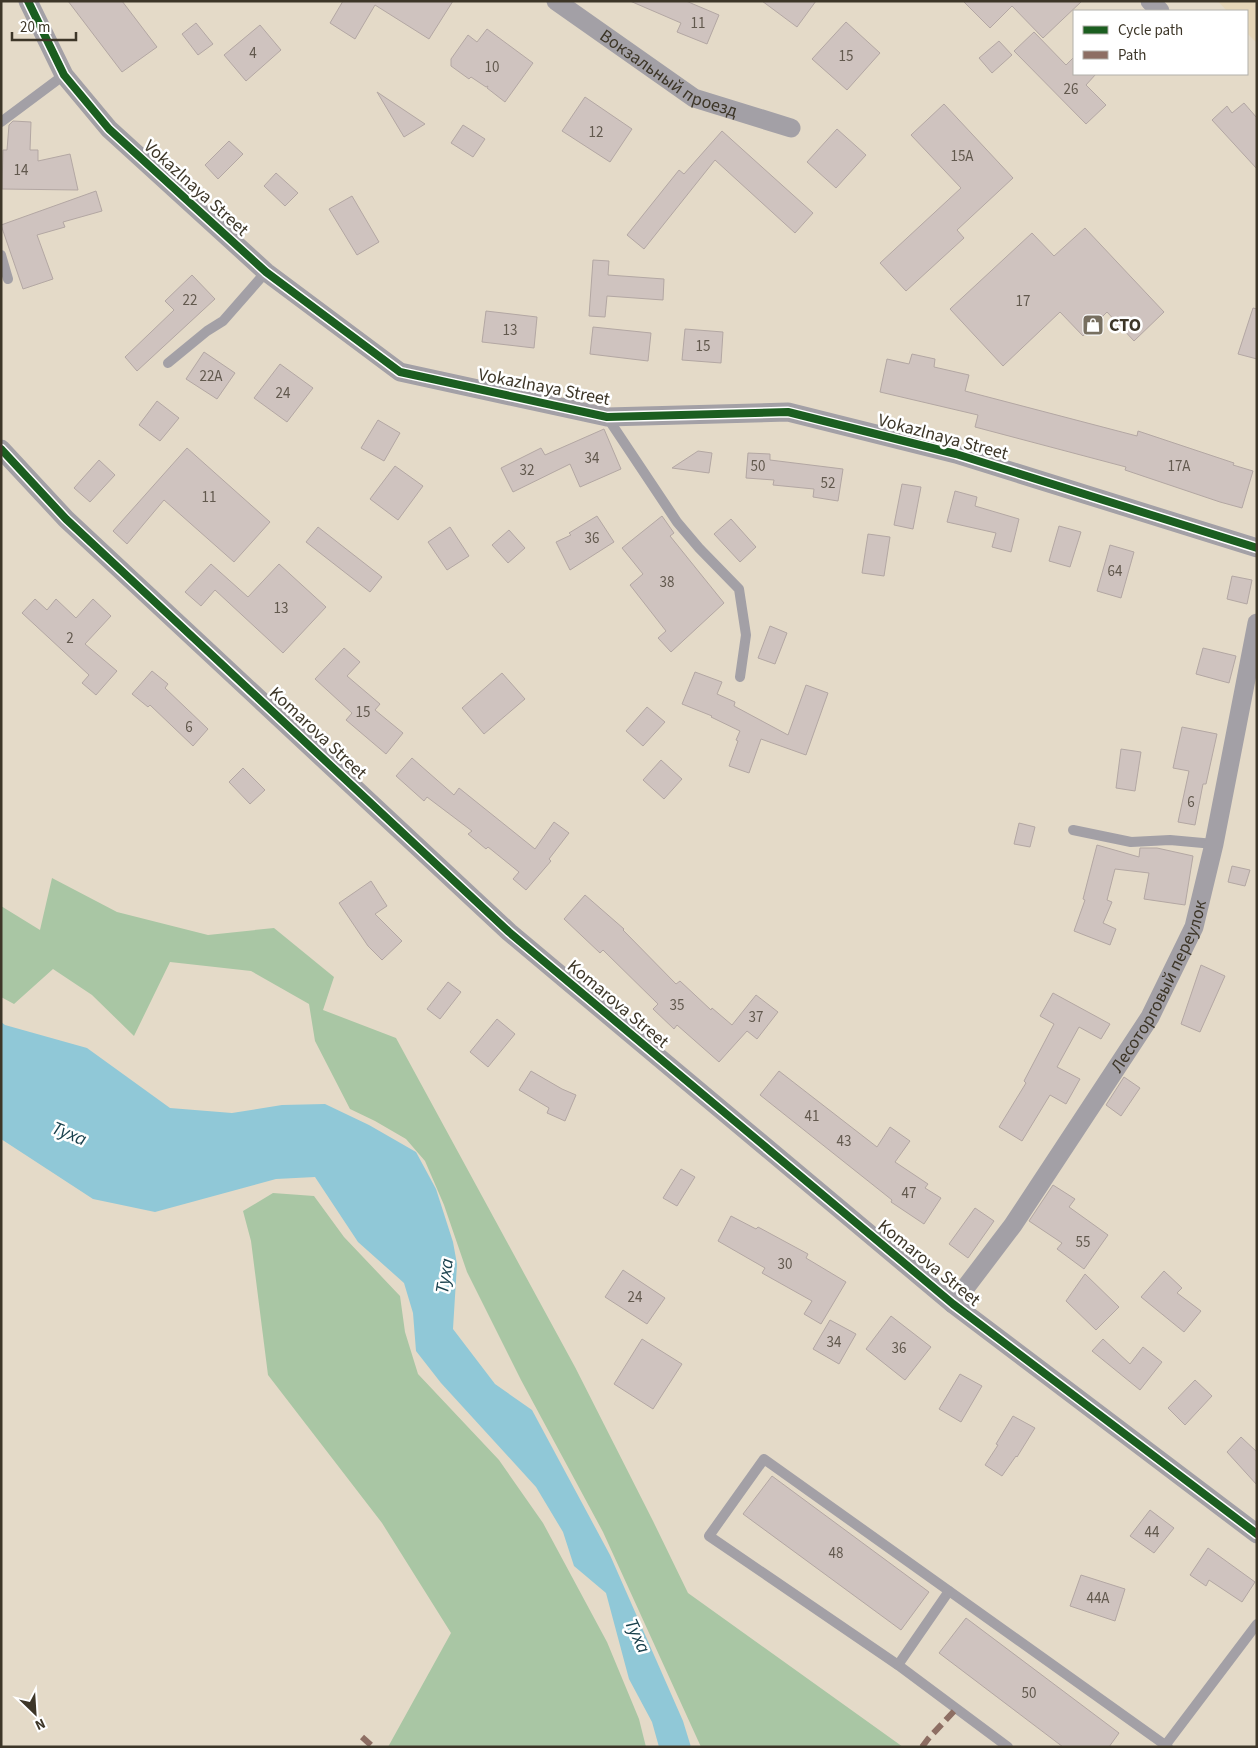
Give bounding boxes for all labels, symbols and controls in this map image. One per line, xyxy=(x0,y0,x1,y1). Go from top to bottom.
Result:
scale bar xyxy=(12,10,76,42)
legend xyxy=(1073,10,1248,75)
house number: 11 xyxy=(691,13,705,34)
text: 20 m xyxy=(20,17,50,38)
text: Cycle path xyxy=(1118,20,1183,41)
street label: Вокзальный проезд xyxy=(595,23,741,123)
house number: 4 xyxy=(249,43,257,64)
text: Path xyxy=(1118,45,1146,66)
house number: 15 xyxy=(839,46,853,67)
house number: 10 xyxy=(485,57,499,78)
house number: 26 xyxy=(1064,79,1078,100)
house number: 12 xyxy=(589,122,603,143)
street label: Vokazlnaya Street xyxy=(138,134,254,242)
house number: 15А xyxy=(950,146,974,167)
house number: 14 xyxy=(14,160,29,181)
house number: 22 xyxy=(183,290,197,311)
house number: 17 xyxy=(1016,291,1030,312)
shop icon: СТО xyxy=(1081,313,1105,337)
place label: СТО xyxy=(1109,313,1141,338)
house number: 13 xyxy=(503,320,517,341)
house number: 15 xyxy=(696,336,710,357)
street label: Vokazlnaya Street xyxy=(476,362,612,412)
house number: 22А xyxy=(199,366,223,387)
house number: 24 xyxy=(276,383,291,404)
street label: Vokazlnaya Street xyxy=(875,408,1011,466)
house number: 34 xyxy=(585,448,600,469)
house number: 50 xyxy=(751,456,765,477)
house number: 17А xyxy=(1167,456,1191,477)
house number: 32 xyxy=(520,460,534,481)
house number: 52 xyxy=(821,473,835,494)
house number: 11 xyxy=(202,487,216,508)
house number: 36 xyxy=(585,528,599,549)
house number: 64 xyxy=(1108,561,1123,582)
house number: 38 xyxy=(660,572,674,593)
house number: 13 xyxy=(274,598,288,619)
house number: 2 xyxy=(66,628,74,649)
street label: Komarova Street xyxy=(264,681,372,785)
house number: 15 xyxy=(356,702,370,723)
house number: 6 xyxy=(185,717,193,738)
house number: 6 xyxy=(1187,792,1195,813)
street label: Лесоторговый переулок xyxy=(1104,898,1213,1077)
street label: Komarova Street xyxy=(562,954,674,1054)
house number: 35 xyxy=(670,995,684,1016)
house number: 37 xyxy=(749,1007,763,1028)
house number: 41 xyxy=(805,1106,819,1127)
water label: Туха xyxy=(47,1115,91,1153)
house number: 43 xyxy=(837,1131,851,1152)
house number: 47 xyxy=(902,1183,916,1204)
street label: Komarova Street xyxy=(872,1214,986,1312)
house number: 55 xyxy=(1076,1232,1090,1253)
house number: 30 xyxy=(778,1254,792,1275)
water label: Туха xyxy=(429,1256,461,1296)
house number: 24 xyxy=(628,1287,643,1308)
house number: 34 xyxy=(827,1332,842,1353)
house number: 36 xyxy=(892,1338,906,1359)
house number: 44 xyxy=(1145,1522,1160,1543)
house number: 48 xyxy=(829,1543,843,1564)
house number: 44А xyxy=(1086,1588,1110,1609)
water label: Туха xyxy=(617,1614,657,1658)
house number: 50 xyxy=(1022,1683,1036,1704)
north arrow xyxy=(10,1688,60,1738)
text: N xyxy=(32,1713,49,1735)

